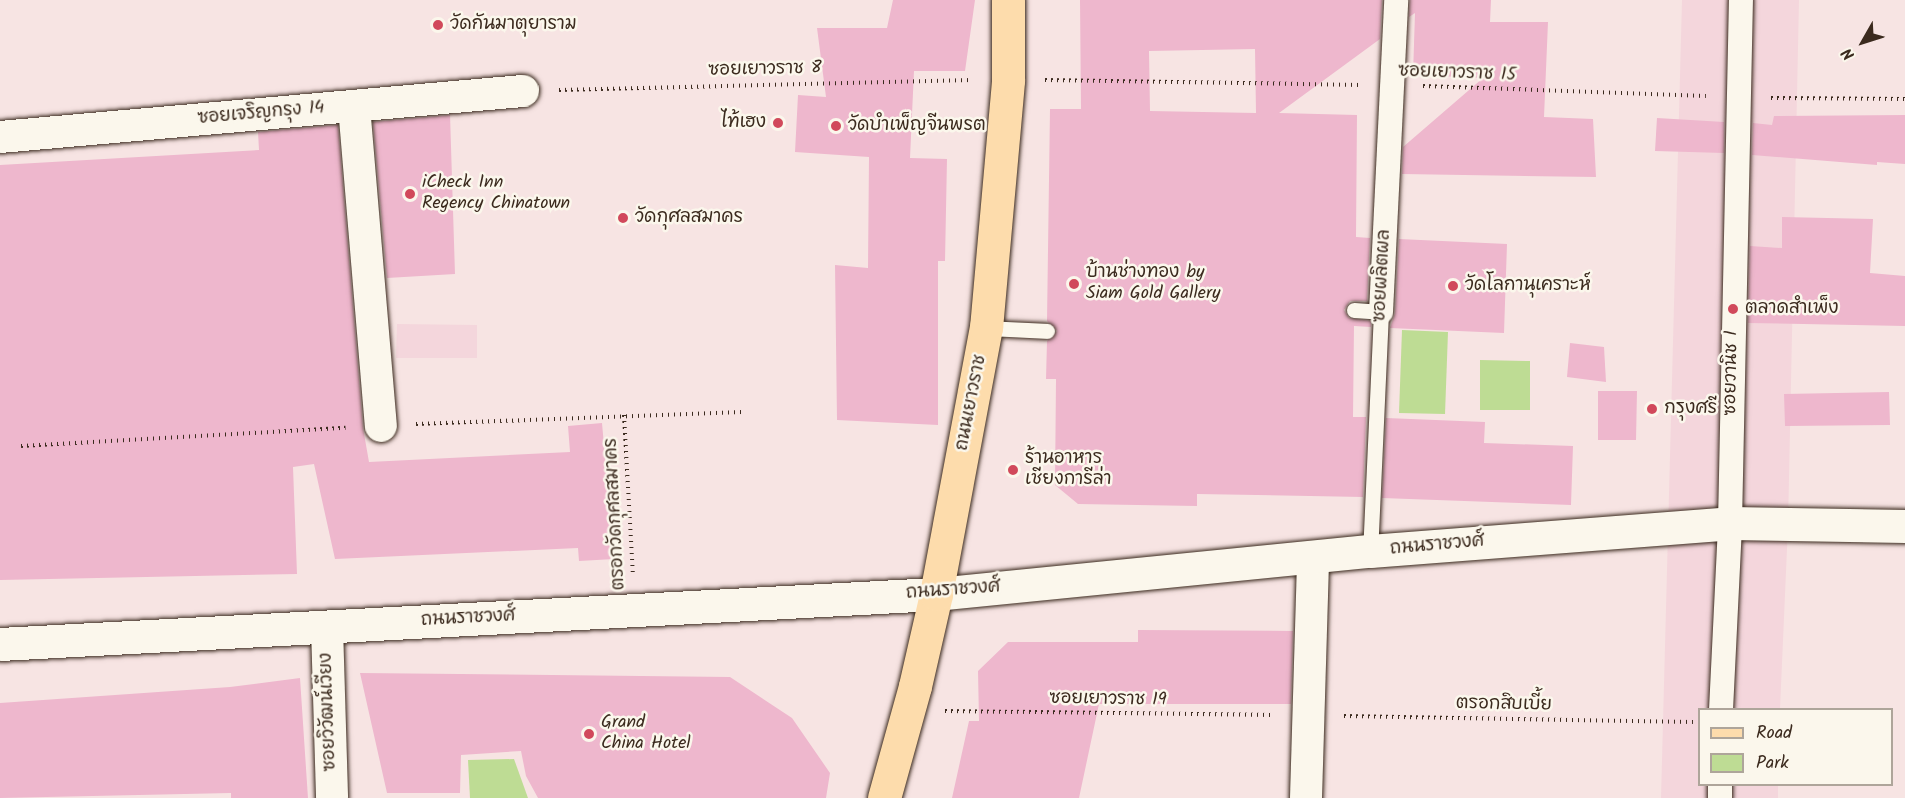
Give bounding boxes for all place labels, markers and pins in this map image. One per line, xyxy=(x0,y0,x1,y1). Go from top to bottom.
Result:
place label: วัดกันมาตุยาราม xyxy=(450,14,577,36)
marker: วัดกันมาตุยาราม xyxy=(431,18,445,32)
place label: ไท้เฮง xyxy=(721,112,766,134)
place label: วัดบำเพ็ญจีนพรต xyxy=(848,115,986,137)
marker: ไท้เฮง xyxy=(771,116,785,130)
marker: วัดบำเพ็ญจีนพรต xyxy=(829,119,843,133)
place label: iCheck Inn Regency Chinatown xyxy=(422,173,570,216)
marker: iCheck Inn Regency Chinatown xyxy=(403,187,417,201)
place label: วัดกุศลสมาคร xyxy=(635,207,743,229)
marker: วัดกุศลสมาคร xyxy=(616,211,630,225)
place label: บ้านช่างทอง by Siam Gold Gallery xyxy=(1086,263,1220,306)
place label: วัดโลกานุเคราะห์ xyxy=(1465,275,1591,297)
marker: บ้านช่างทอง by Siam Gold Gallery xyxy=(1067,277,1081,291)
marker: วัดโลกานุเคราะห์ xyxy=(1446,279,1460,293)
place label: ตลาดสำเพ็ง xyxy=(1745,298,1839,320)
marker: ตลาดสำเพ็ง xyxy=(1726,302,1740,316)
place label: กรุงศรี xyxy=(1664,398,1717,420)
marker: กรุงศรี xyxy=(1645,402,1659,416)
place label: ร้านอาหาร เชียงการีล่า xyxy=(1025,449,1112,492)
marker: ร้านอาหาร เชียงการีล่า xyxy=(1006,463,1020,477)
place label: Grand China Hotel xyxy=(601,713,691,756)
marker: Grand China Hotel xyxy=(582,727,596,741)

